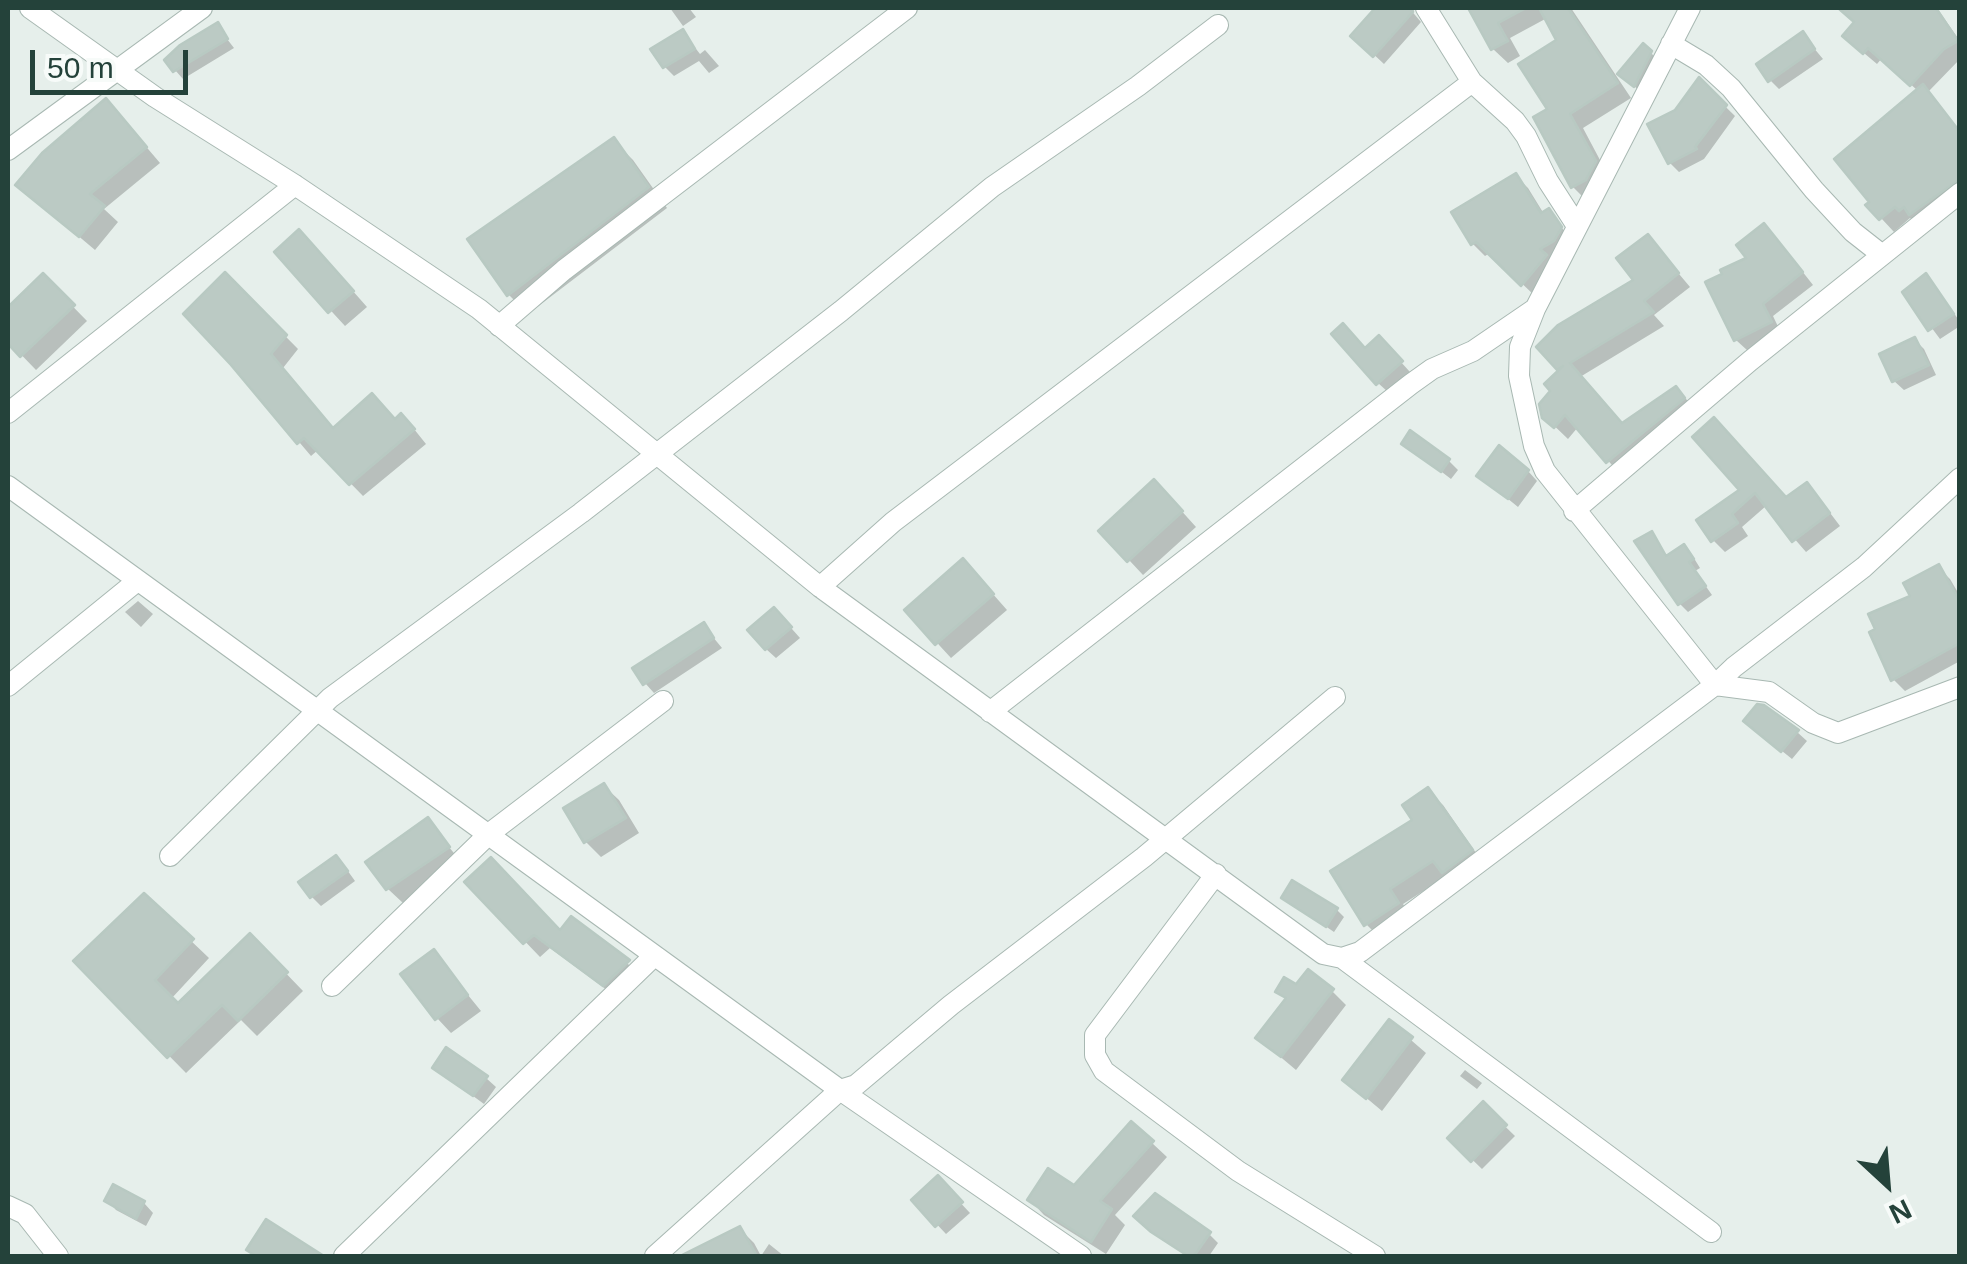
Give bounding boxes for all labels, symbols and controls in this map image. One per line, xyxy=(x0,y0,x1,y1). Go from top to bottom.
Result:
scale bar xyxy=(35,30,192,92)
text: 50 m xyxy=(47,51,114,84)
north arrow xyxy=(1837,1134,1937,1234)
text: N xyxy=(1884,1193,1916,1230)

